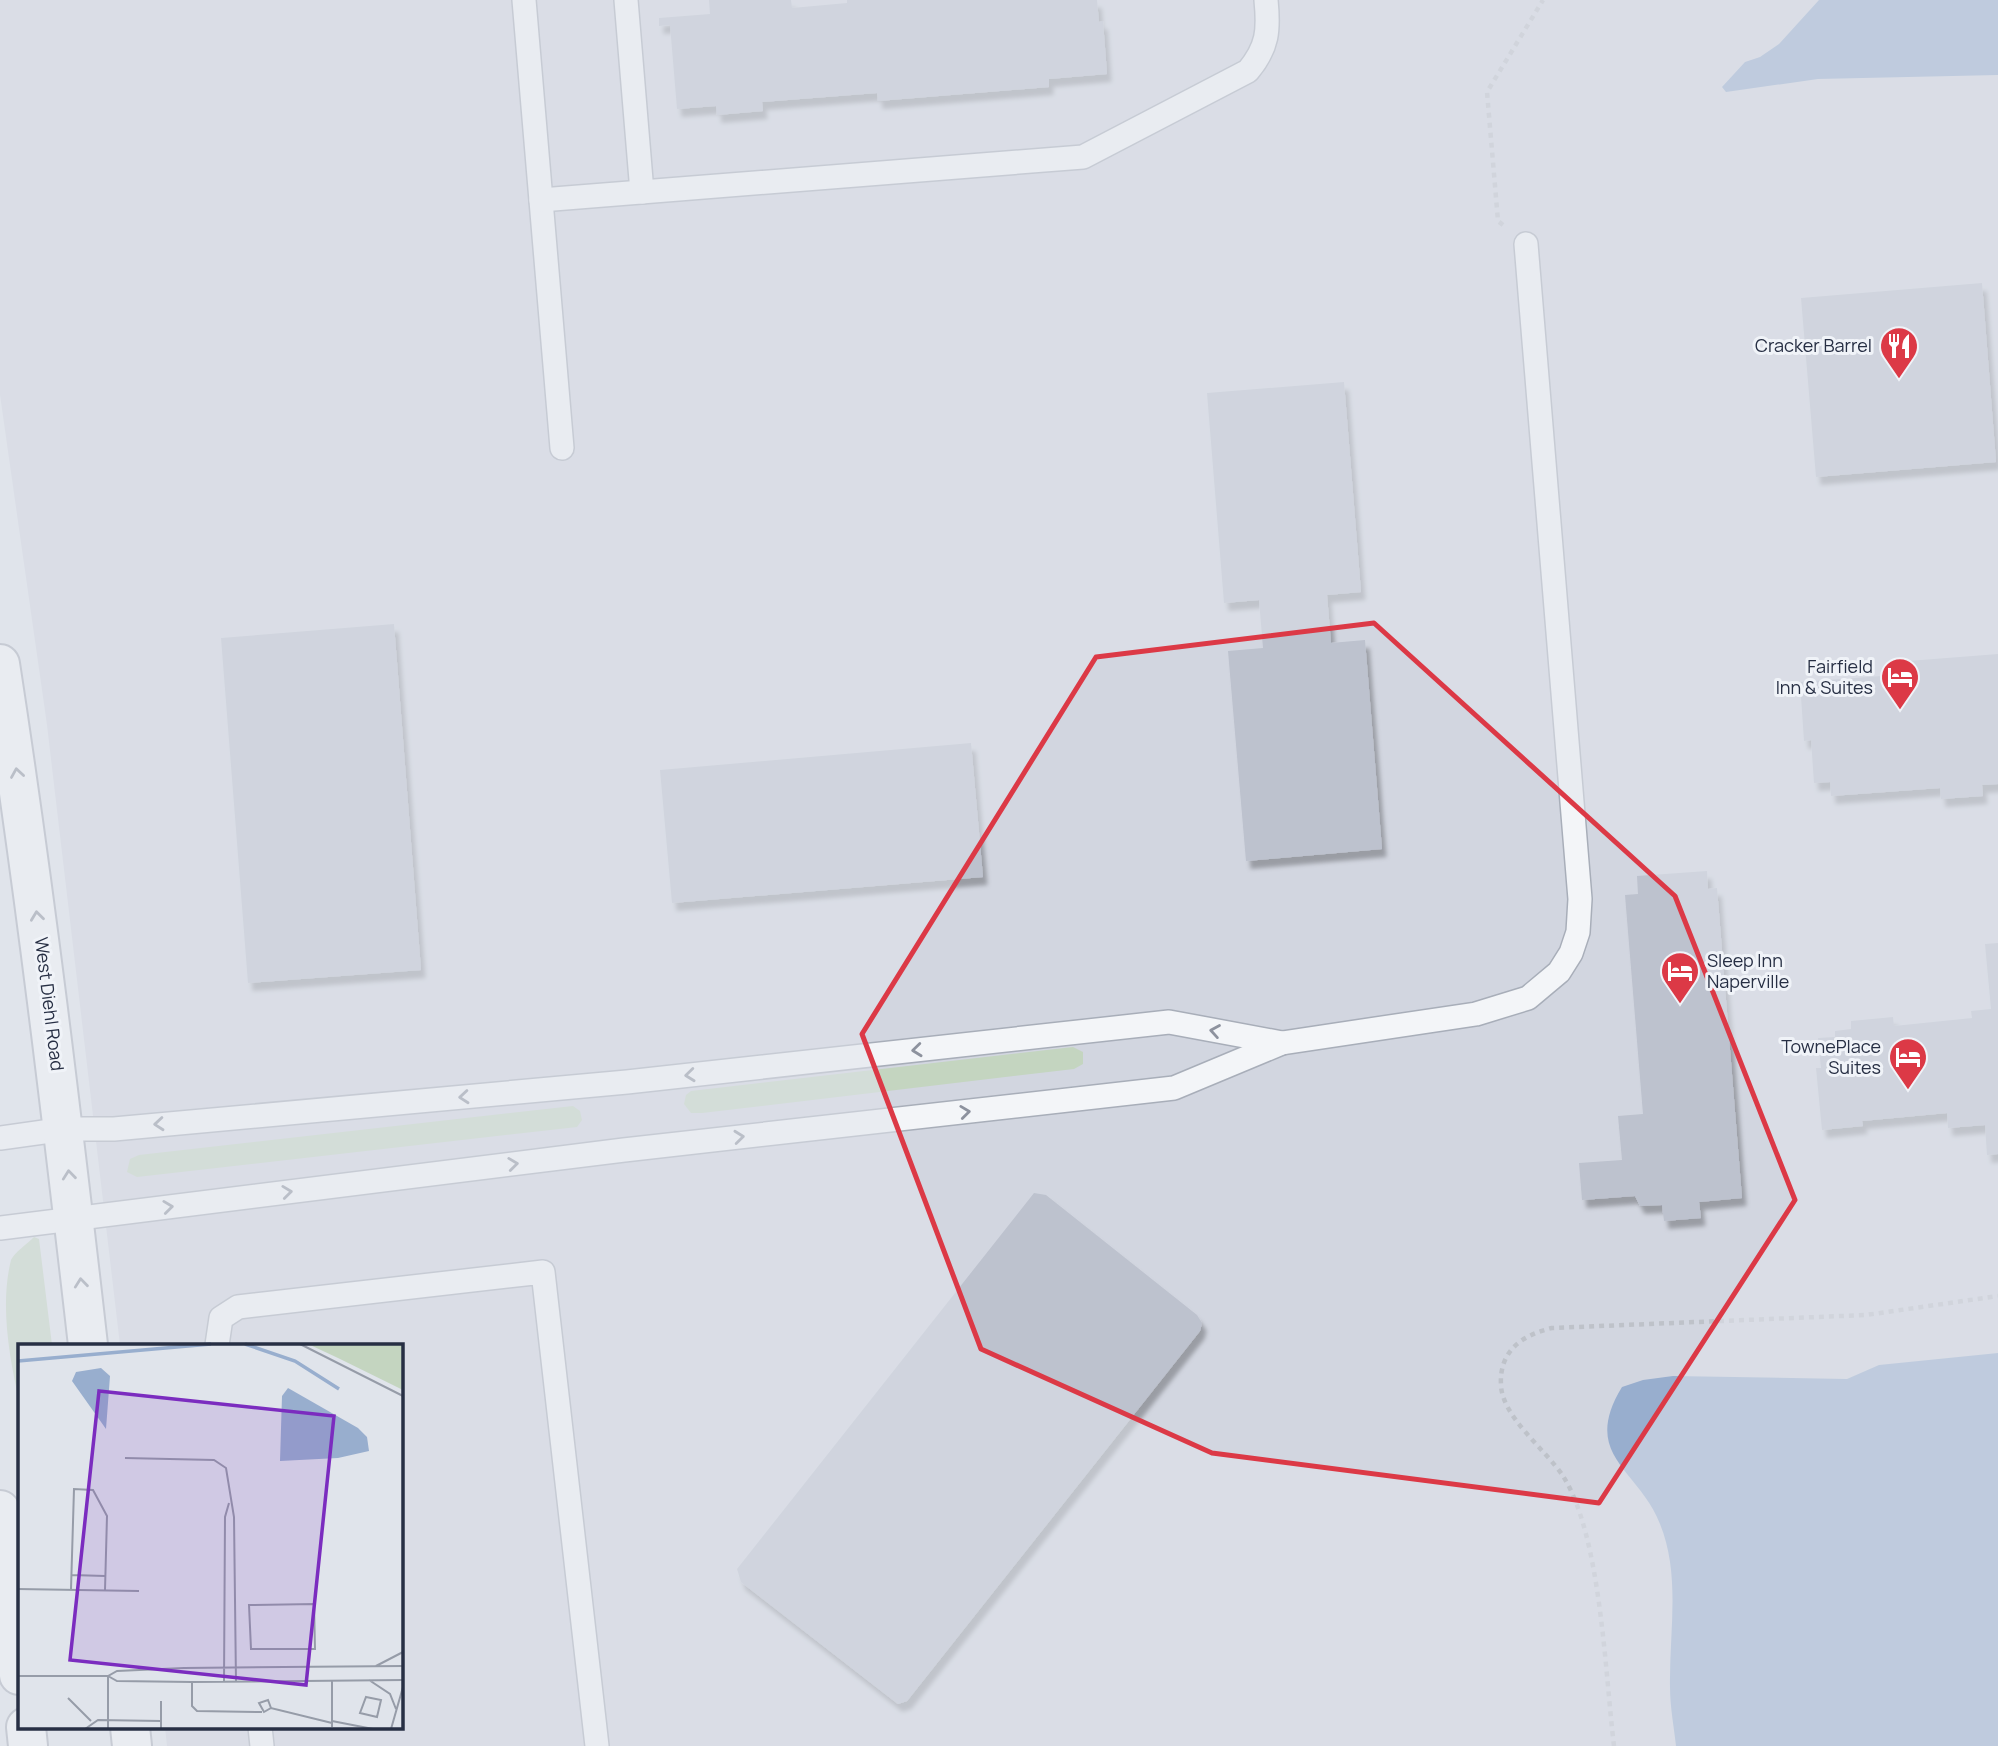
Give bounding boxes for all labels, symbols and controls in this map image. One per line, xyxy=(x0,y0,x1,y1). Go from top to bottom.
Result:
restaurant icon: Cracker Barrel xyxy=(1878,325,1920,380)
place label: Cracker Barrel xyxy=(1755,333,1872,357)
place label: Fairfield Inn & Suites xyxy=(1776,654,1873,699)
hotel icon: Fairfield Inn & Suites xyxy=(1879,656,1921,711)
one-way arrow xyxy=(10,768,25,779)
one-way arrow xyxy=(30,910,45,922)
street label: West Diehl Road xyxy=(30,936,70,1072)
place label: Sleep Inn Naperville xyxy=(1707,948,1789,993)
hotel icon: Sleep Inn Naperville xyxy=(1659,950,1701,1005)
one-way arrow xyxy=(1209,1024,1221,1039)
place label: TownePlace Suites xyxy=(1781,1034,1881,1079)
hotel icon: TownePlace Suites xyxy=(1887,1036,1929,1091)
one-way arrow xyxy=(911,1042,922,1057)
one-way arrow xyxy=(685,1067,696,1082)
one-way arrow xyxy=(458,1089,469,1104)
one-way arrow xyxy=(959,1104,971,1119)
one-way arrow xyxy=(153,1116,164,1131)
one-way arrow xyxy=(734,1130,745,1145)
one-way arrow xyxy=(507,1156,519,1171)
one-way arrow xyxy=(62,1170,77,1181)
one-way arrow xyxy=(282,1185,293,1200)
one-way arrow xyxy=(162,1200,174,1215)
one-way arrow xyxy=(73,1277,88,1289)
inset map xyxy=(18,1344,402,1728)

